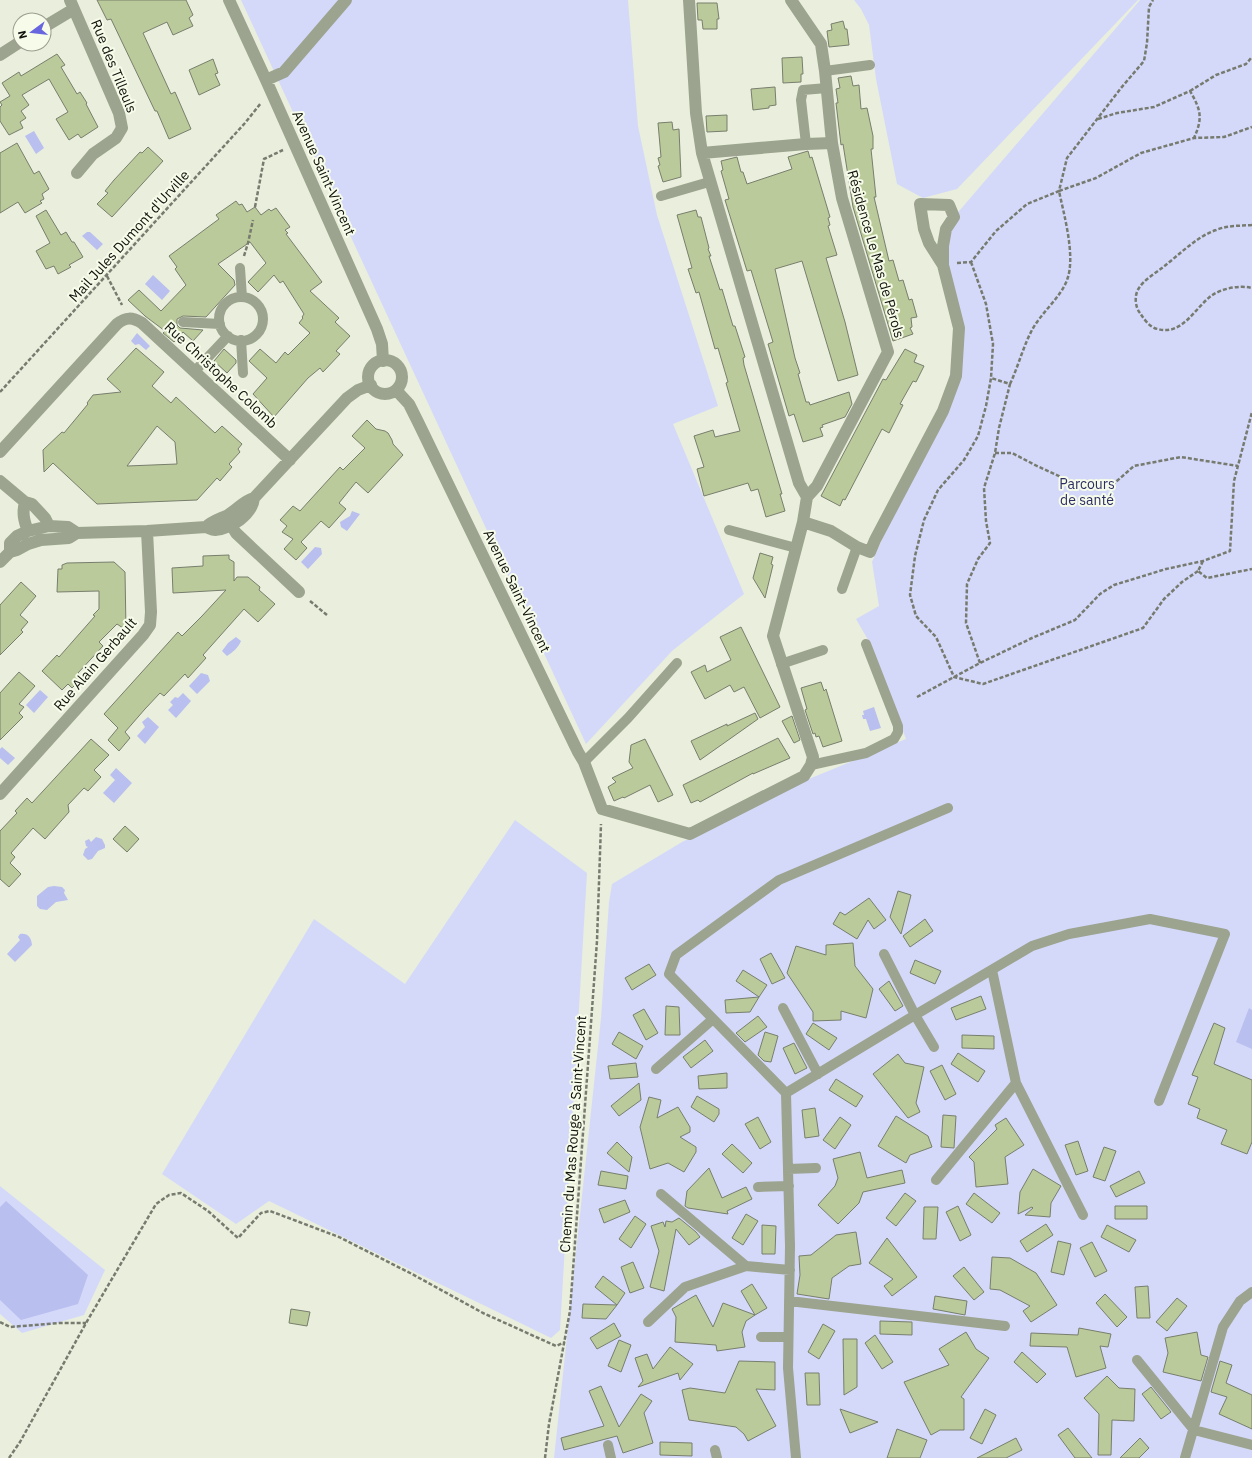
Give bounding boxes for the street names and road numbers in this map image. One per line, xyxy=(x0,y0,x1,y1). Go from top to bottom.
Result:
street label: Rue des Tilleuls xyxy=(87,17,141,116)
street label: Avenue Saint-Vincent xyxy=(288,108,360,238)
street label: Mail Jules Dumont d'Urville xyxy=(65,166,193,306)
street label: Résidence Le Mas de Pérols xyxy=(843,168,909,340)
street label: Rue Christophe Colomb xyxy=(161,318,281,432)
street label: Avenue Saint-Vincent xyxy=(479,527,555,655)
street label: Rue Alain Gerbault xyxy=(50,614,140,714)
street label: Chemin du Mas Rouge à Saint-Vincent xyxy=(556,1015,590,1253)

